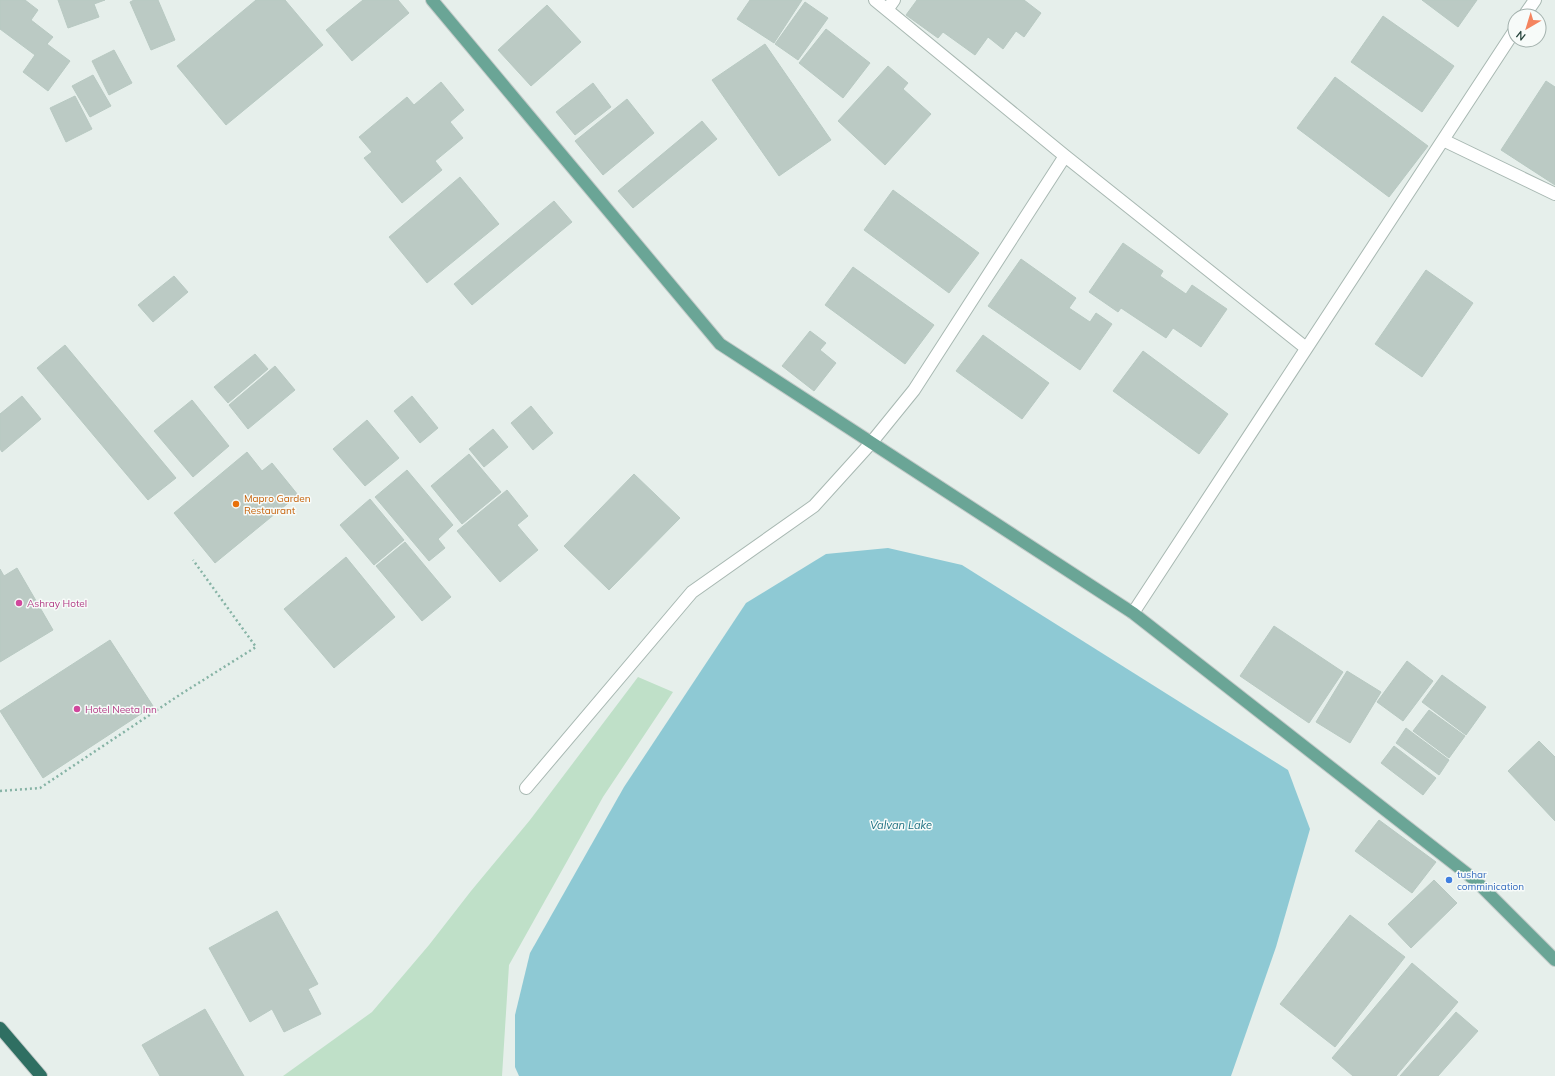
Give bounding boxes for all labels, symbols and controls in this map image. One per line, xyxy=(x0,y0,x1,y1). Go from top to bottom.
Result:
north arrow xyxy=(1507,8,1547,48)
text: N xyxy=(1513,28,1528,44)
place label: Mapro Garden Restaurant xyxy=(244,492,311,517)
marker: Mapro Garden Restaurant xyxy=(231,499,241,509)
place label: Ashray Hotel xyxy=(27,597,87,610)
marker: Ashray Hotel xyxy=(14,598,24,608)
place label: Hotel Neeta Inn xyxy=(85,703,157,716)
marker: Hotel Neeta Inn xyxy=(72,704,82,714)
water label: Valvan Lake xyxy=(870,818,932,832)
place label: tushar comminication xyxy=(1457,868,1524,893)
marker: tushar comminication xyxy=(1444,875,1454,885)

